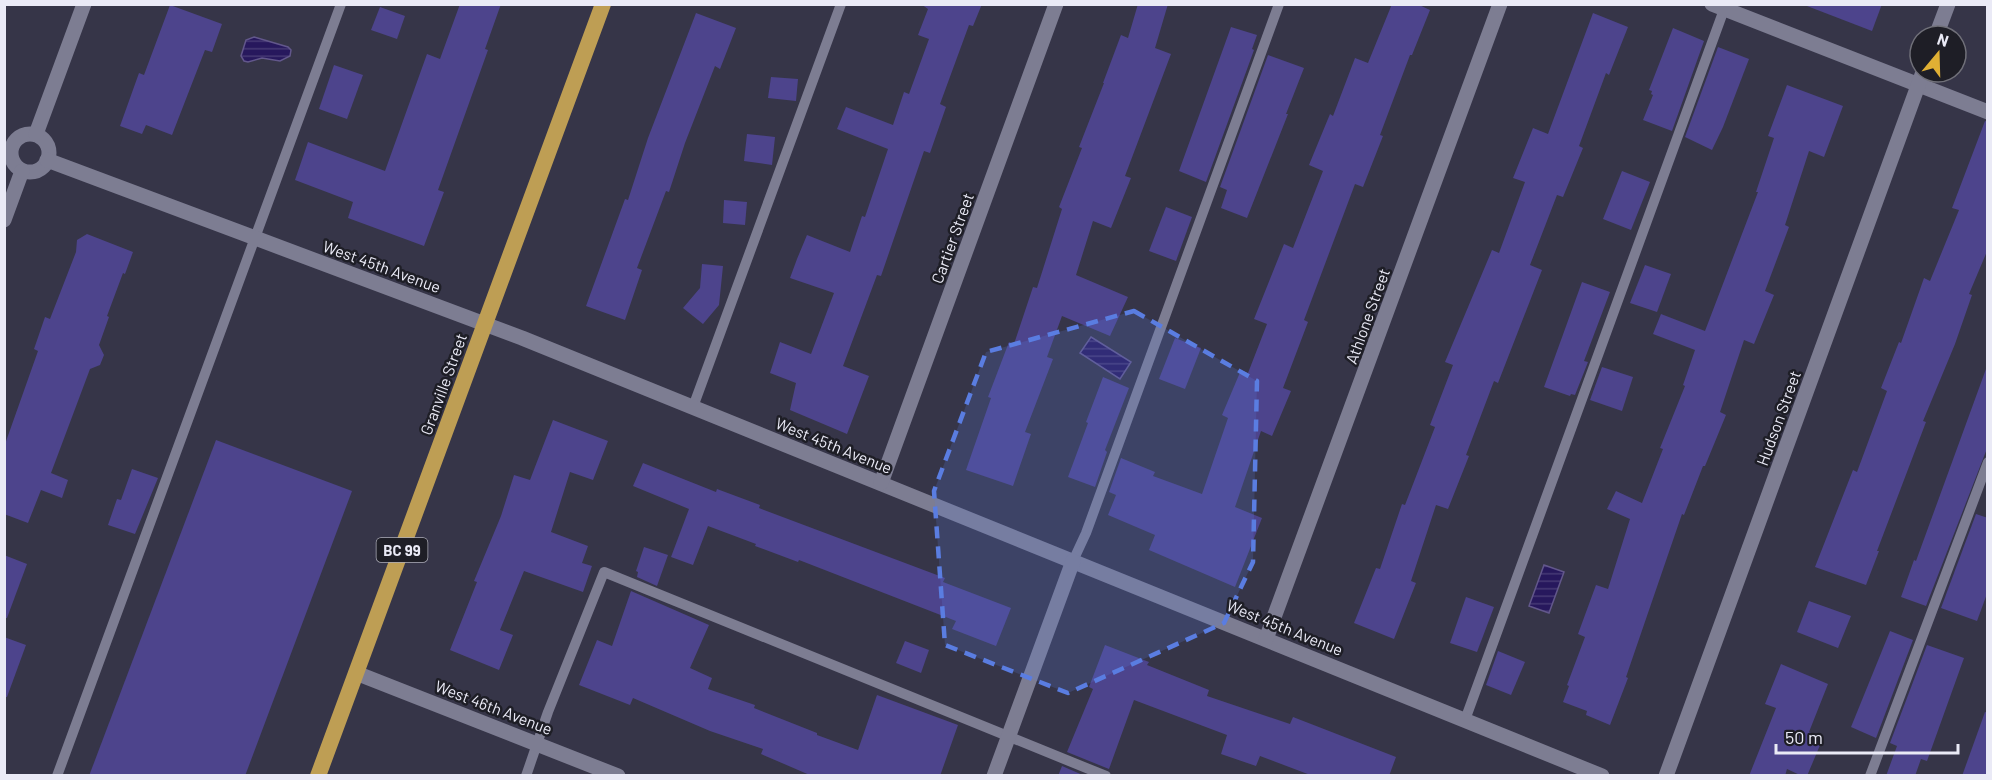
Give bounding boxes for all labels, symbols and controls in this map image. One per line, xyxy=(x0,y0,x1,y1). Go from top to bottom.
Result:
north arrow xyxy=(1908,24,1968,84)
text: N xyxy=(1935,29,1951,50)
street label: Cartier Street xyxy=(927,190,977,286)
street label: West 45th Avenue xyxy=(321,236,443,296)
street label: Athlone Street xyxy=(1341,266,1393,366)
street label: Granville Street xyxy=(416,331,470,437)
street label: Hudson Street xyxy=(1752,368,1804,468)
street label: West 45th Avenue xyxy=(773,413,895,477)
road number: BC 99 xyxy=(376,538,428,562)
street label: West 45th Avenue xyxy=(1224,595,1346,659)
street label: West 46th Avenue xyxy=(433,676,555,738)
scale bar xyxy=(1776,717,1958,755)
text: 50 m xyxy=(1785,726,1823,748)

